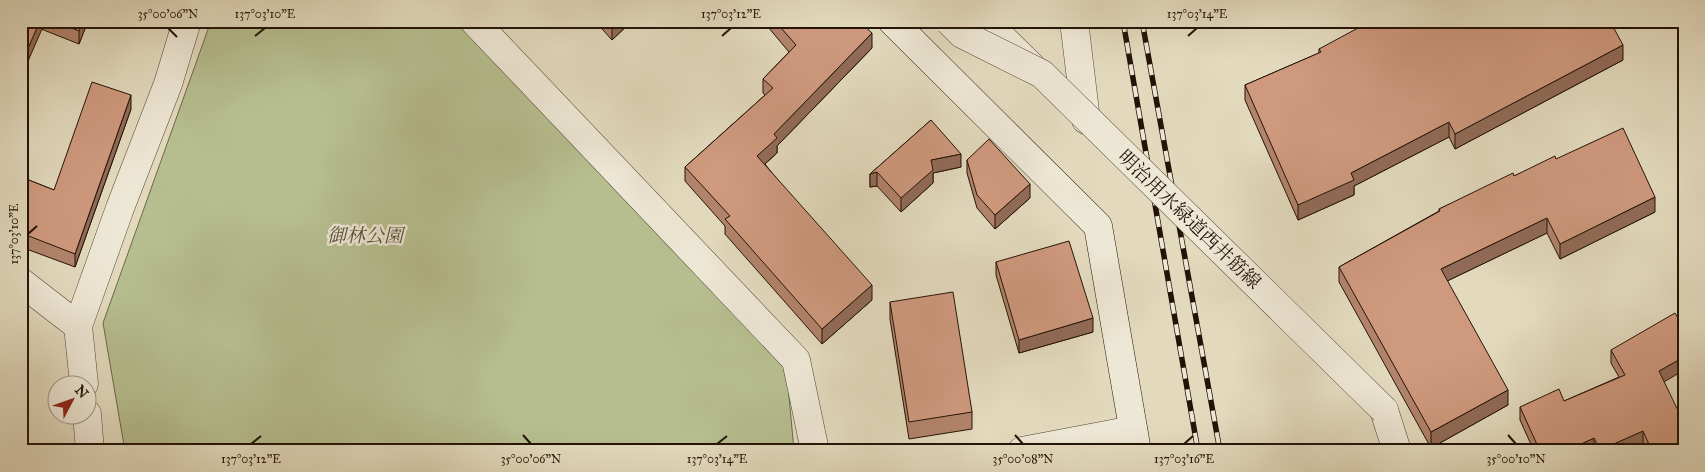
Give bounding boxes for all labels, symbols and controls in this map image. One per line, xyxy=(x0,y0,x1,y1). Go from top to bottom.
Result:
text: 35°00'06"N xyxy=(138,7,198,21)
text: 137°03'10"E xyxy=(235,7,296,21)
text: 137°03'12"E xyxy=(701,7,761,21)
text: 137°03'14"E xyxy=(1167,7,1228,21)
street label: 明治用水緑道西井筋線 xyxy=(1113,145,1266,294)
text: 137°03'10"E xyxy=(7,203,21,264)
park label: 御林公園 xyxy=(327,224,406,247)
north arrow xyxy=(48,374,98,424)
text: N xyxy=(71,382,92,402)
text: 137°03'12"E xyxy=(221,452,281,466)
text: 35°00'06"N xyxy=(501,452,561,466)
text: 137°03'14"E xyxy=(687,452,748,466)
text: 35°00'08"N xyxy=(993,452,1053,466)
text: 137°03'16"E xyxy=(1154,452,1214,466)
text: 35°00'10"N xyxy=(1486,452,1546,466)

